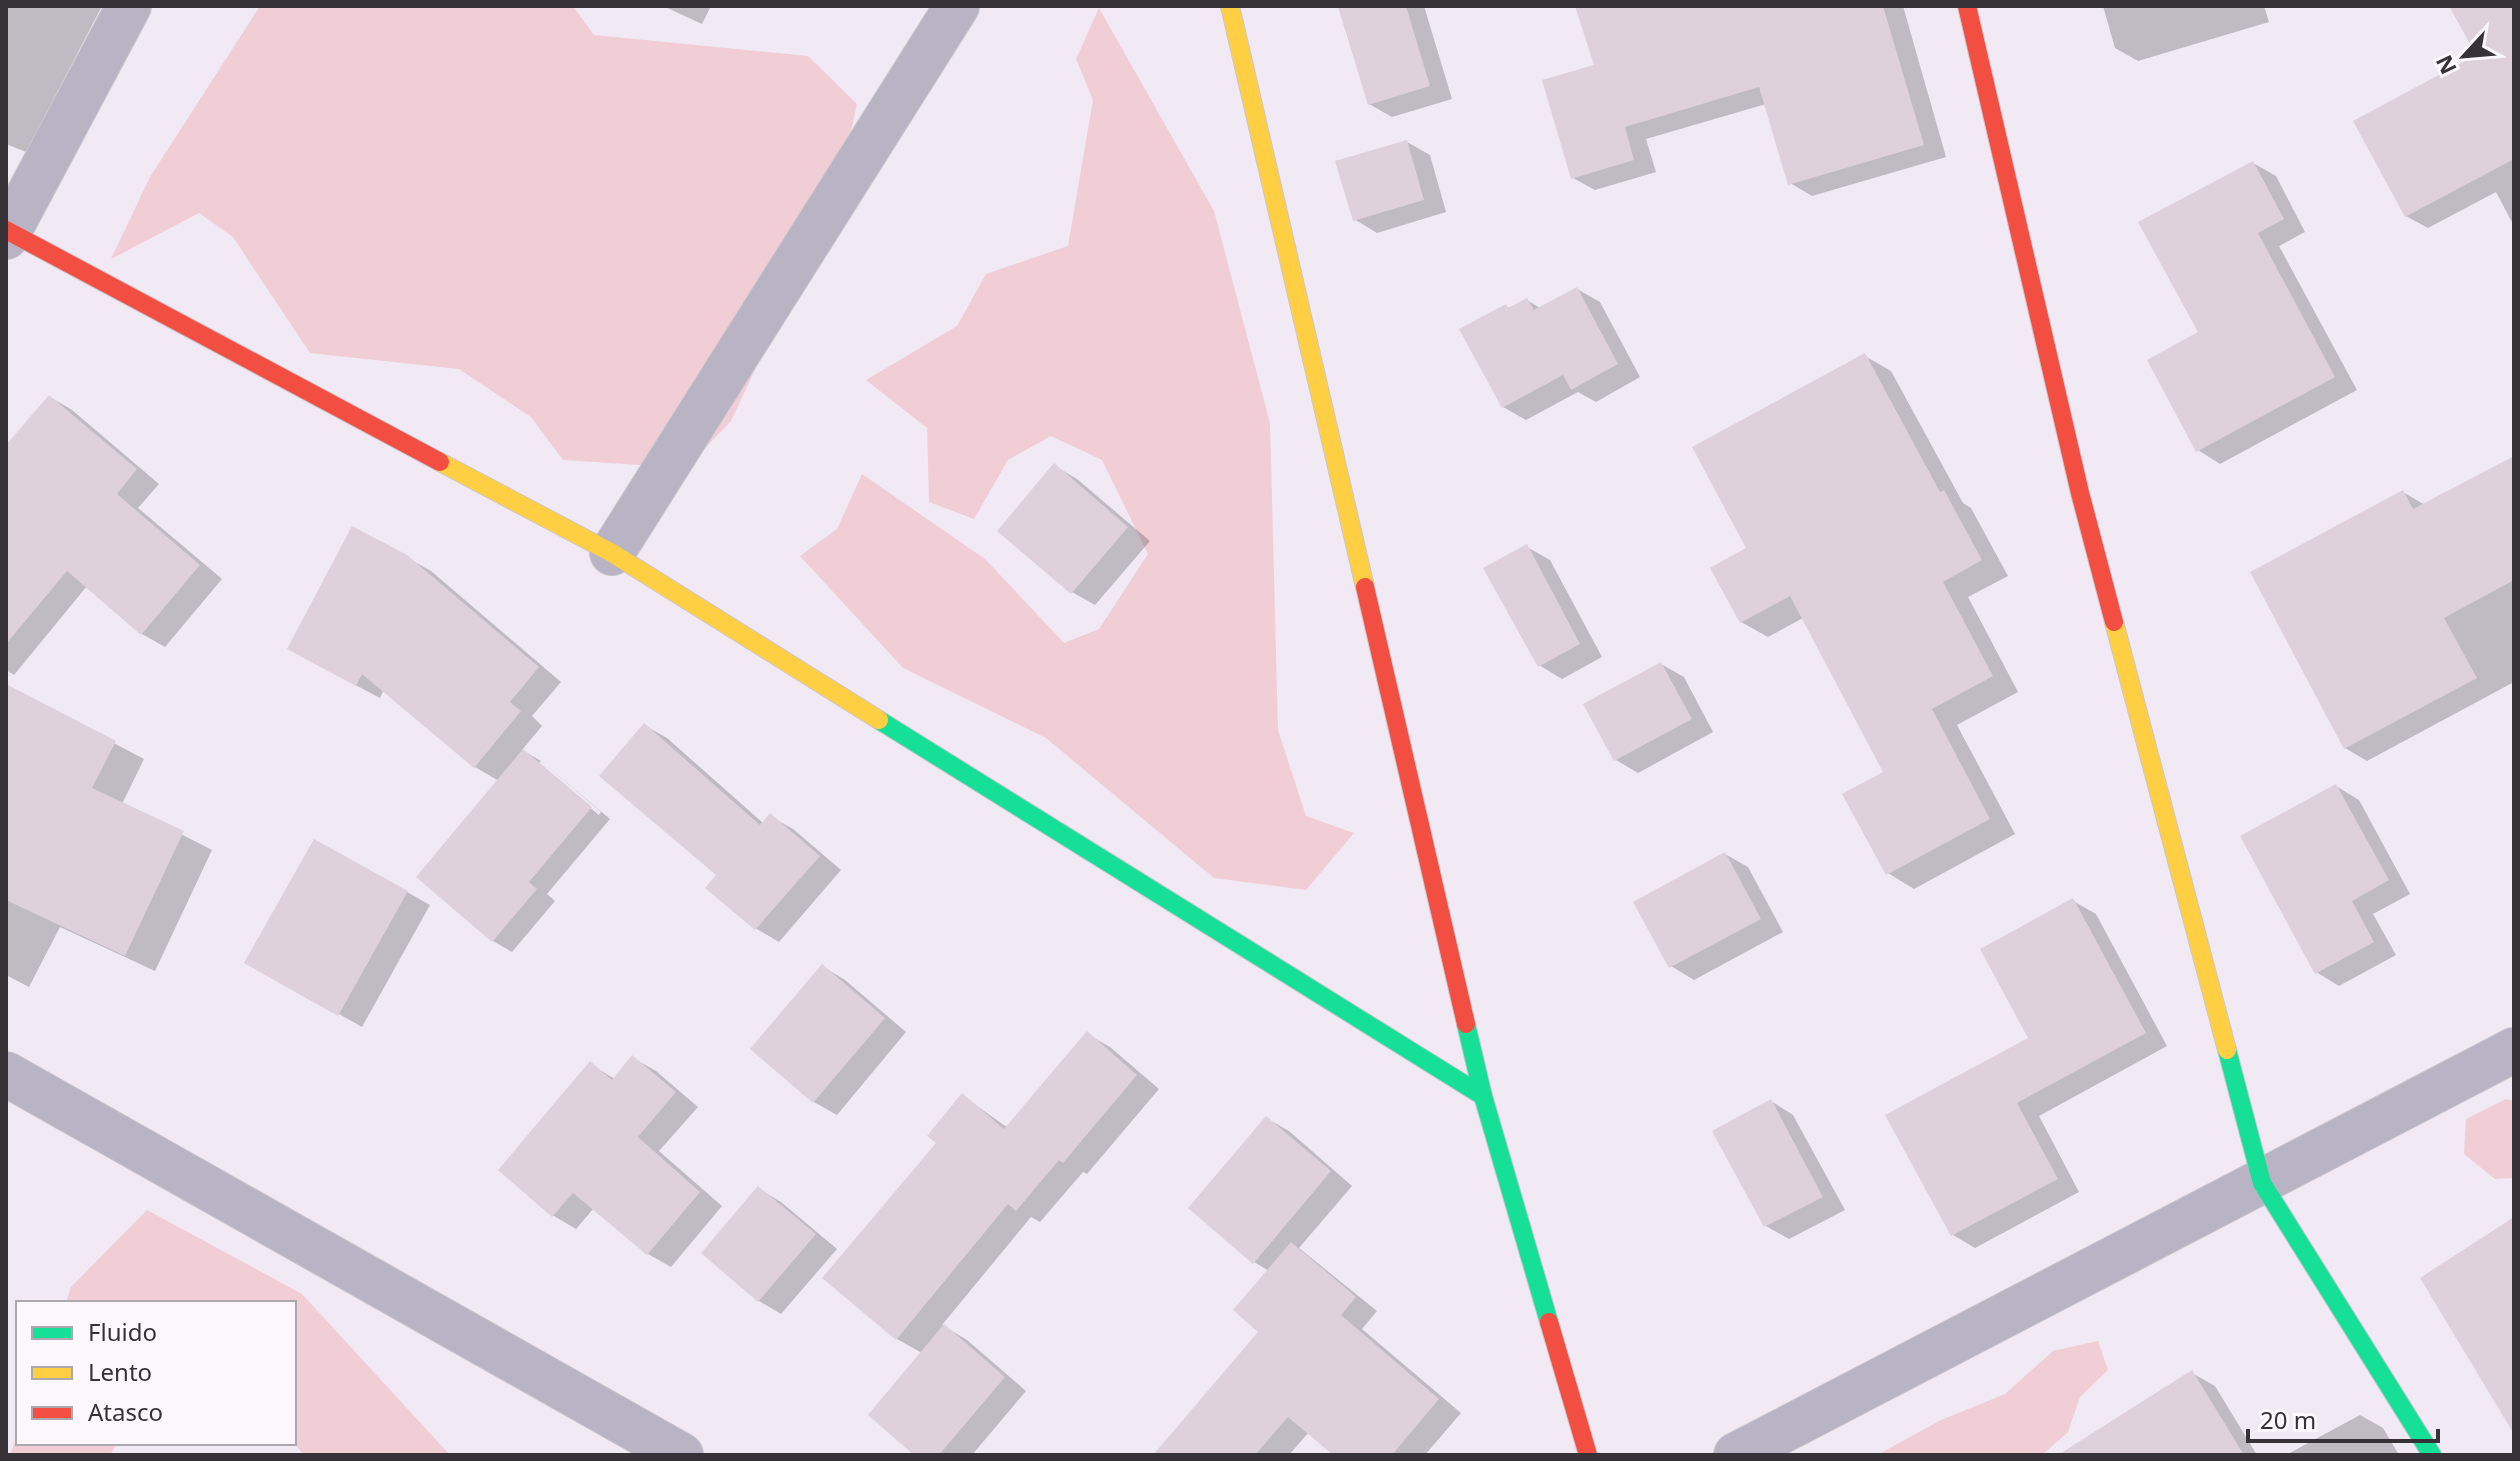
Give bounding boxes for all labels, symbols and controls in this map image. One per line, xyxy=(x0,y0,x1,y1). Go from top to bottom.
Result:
north arrow xyxy=(2424,16,2504,96)
text: N xyxy=(2428,51,2463,80)
legend xyxy=(16,1301,296,1445)
text: Fluido xyxy=(88,1315,157,1348)
text: Lento xyxy=(88,1355,152,1388)
scale bar xyxy=(2248,1393,2438,1443)
text: Atasco xyxy=(88,1395,163,1428)
text: 20 m xyxy=(2260,1403,2316,1436)

